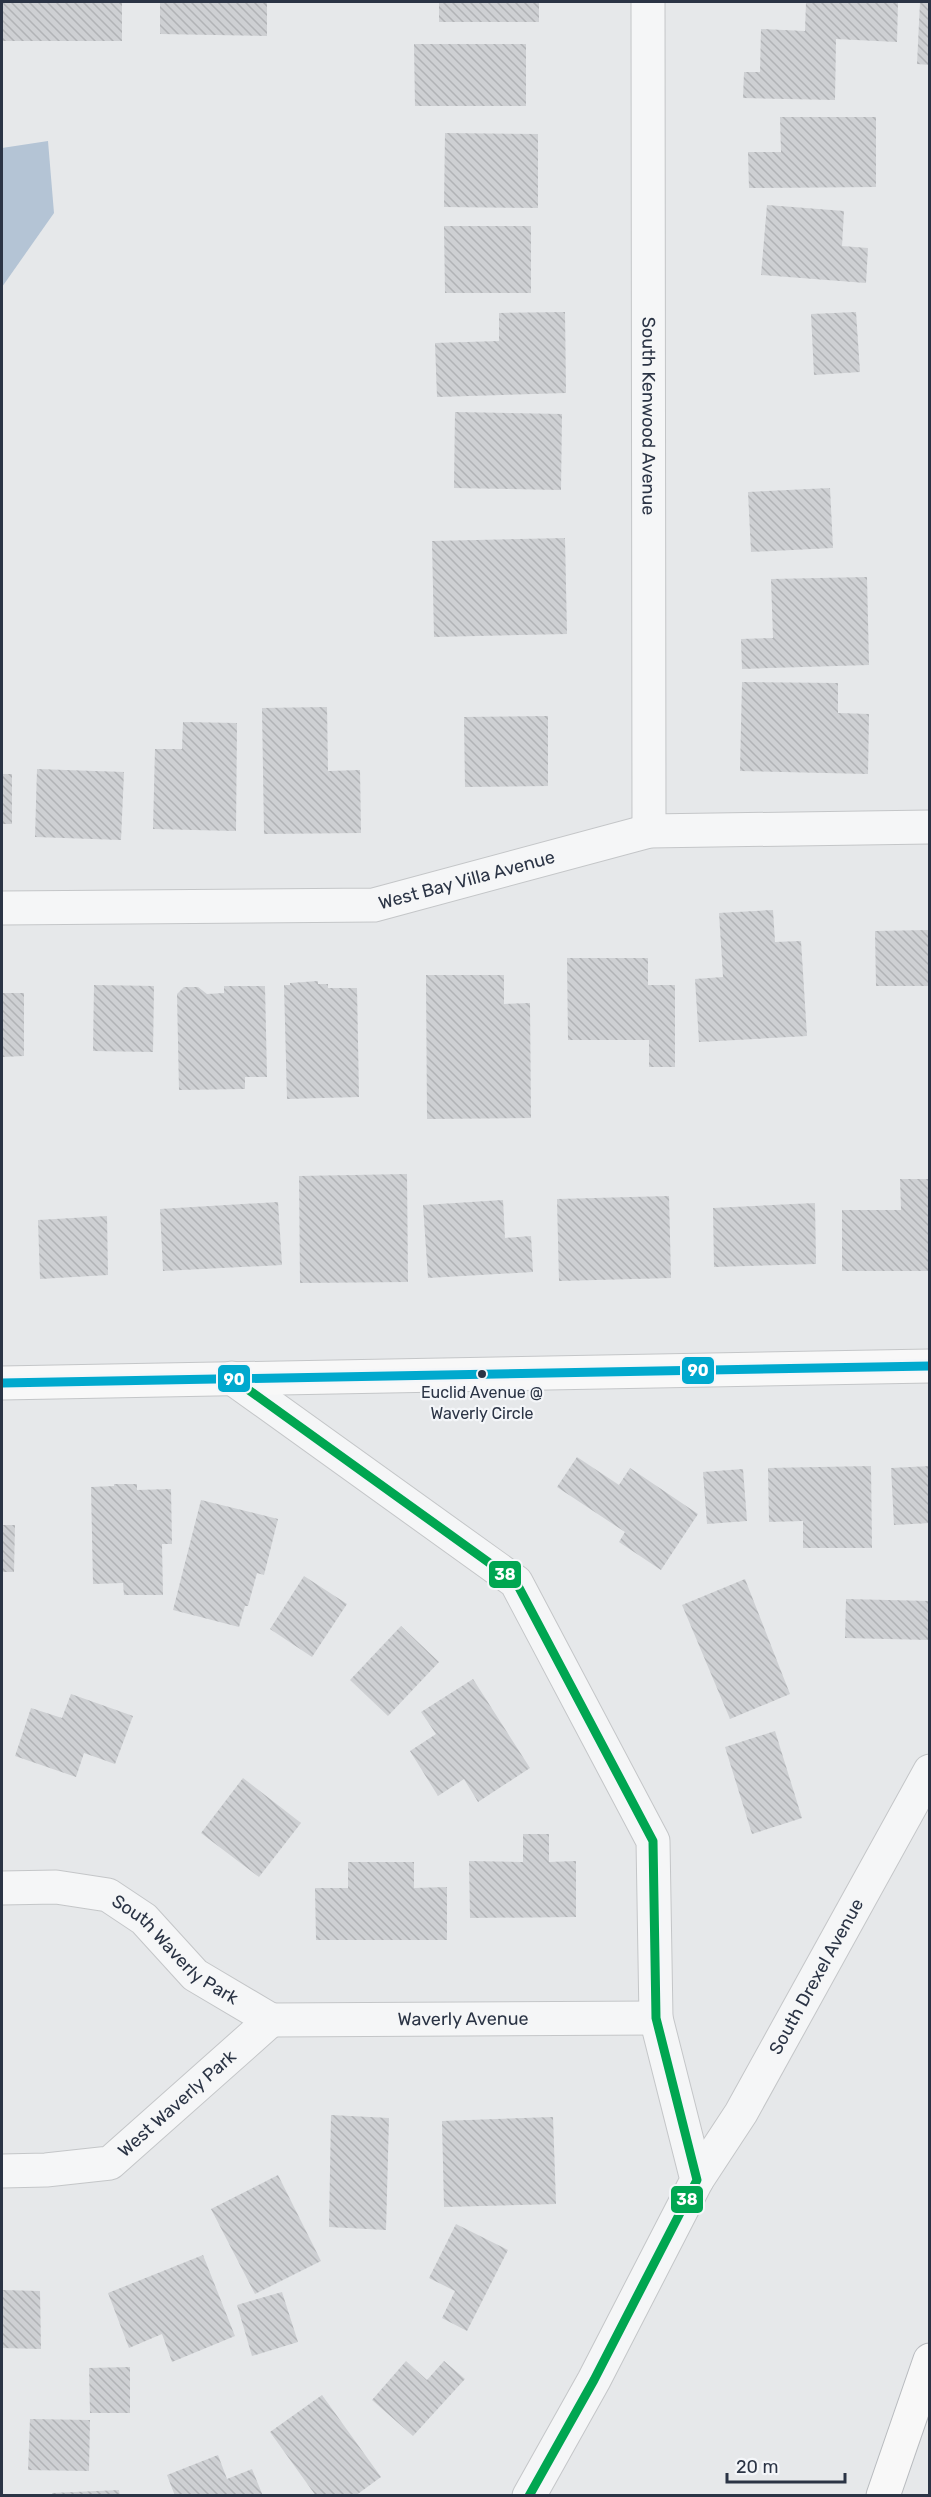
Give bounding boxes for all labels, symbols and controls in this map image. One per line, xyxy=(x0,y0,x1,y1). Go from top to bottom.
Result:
street label: South Kenwood Avenue xyxy=(637,317,660,515)
street label: West Bay Villa Avenue xyxy=(376,846,557,914)
line badge: 90 xyxy=(681,1356,715,1385)
text: 90 xyxy=(687,1361,709,1380)
line badge: 90 xyxy=(217,1364,251,1393)
marker: Euclid Avenue @ Waverly Circle xyxy=(476,1368,488,1380)
text: 90 xyxy=(223,1370,245,1389)
place label: Euclid Avenue @ Waverly Circle xyxy=(421,1383,543,1423)
line badge: 38 xyxy=(488,1560,522,1589)
text: 38 xyxy=(494,1565,516,1584)
street label: South Waverly Park xyxy=(108,1890,243,2010)
street label: South Drexel Avenue xyxy=(764,1895,868,2058)
street label: Waverly Avenue xyxy=(397,2008,529,2030)
street label: West Waverly Park xyxy=(113,2045,241,2162)
line badge: 38 xyxy=(670,2185,704,2214)
text: 38 xyxy=(676,2190,698,2209)
scale bar xyxy=(727,2446,846,2484)
text: 20 m xyxy=(736,2456,778,2478)

